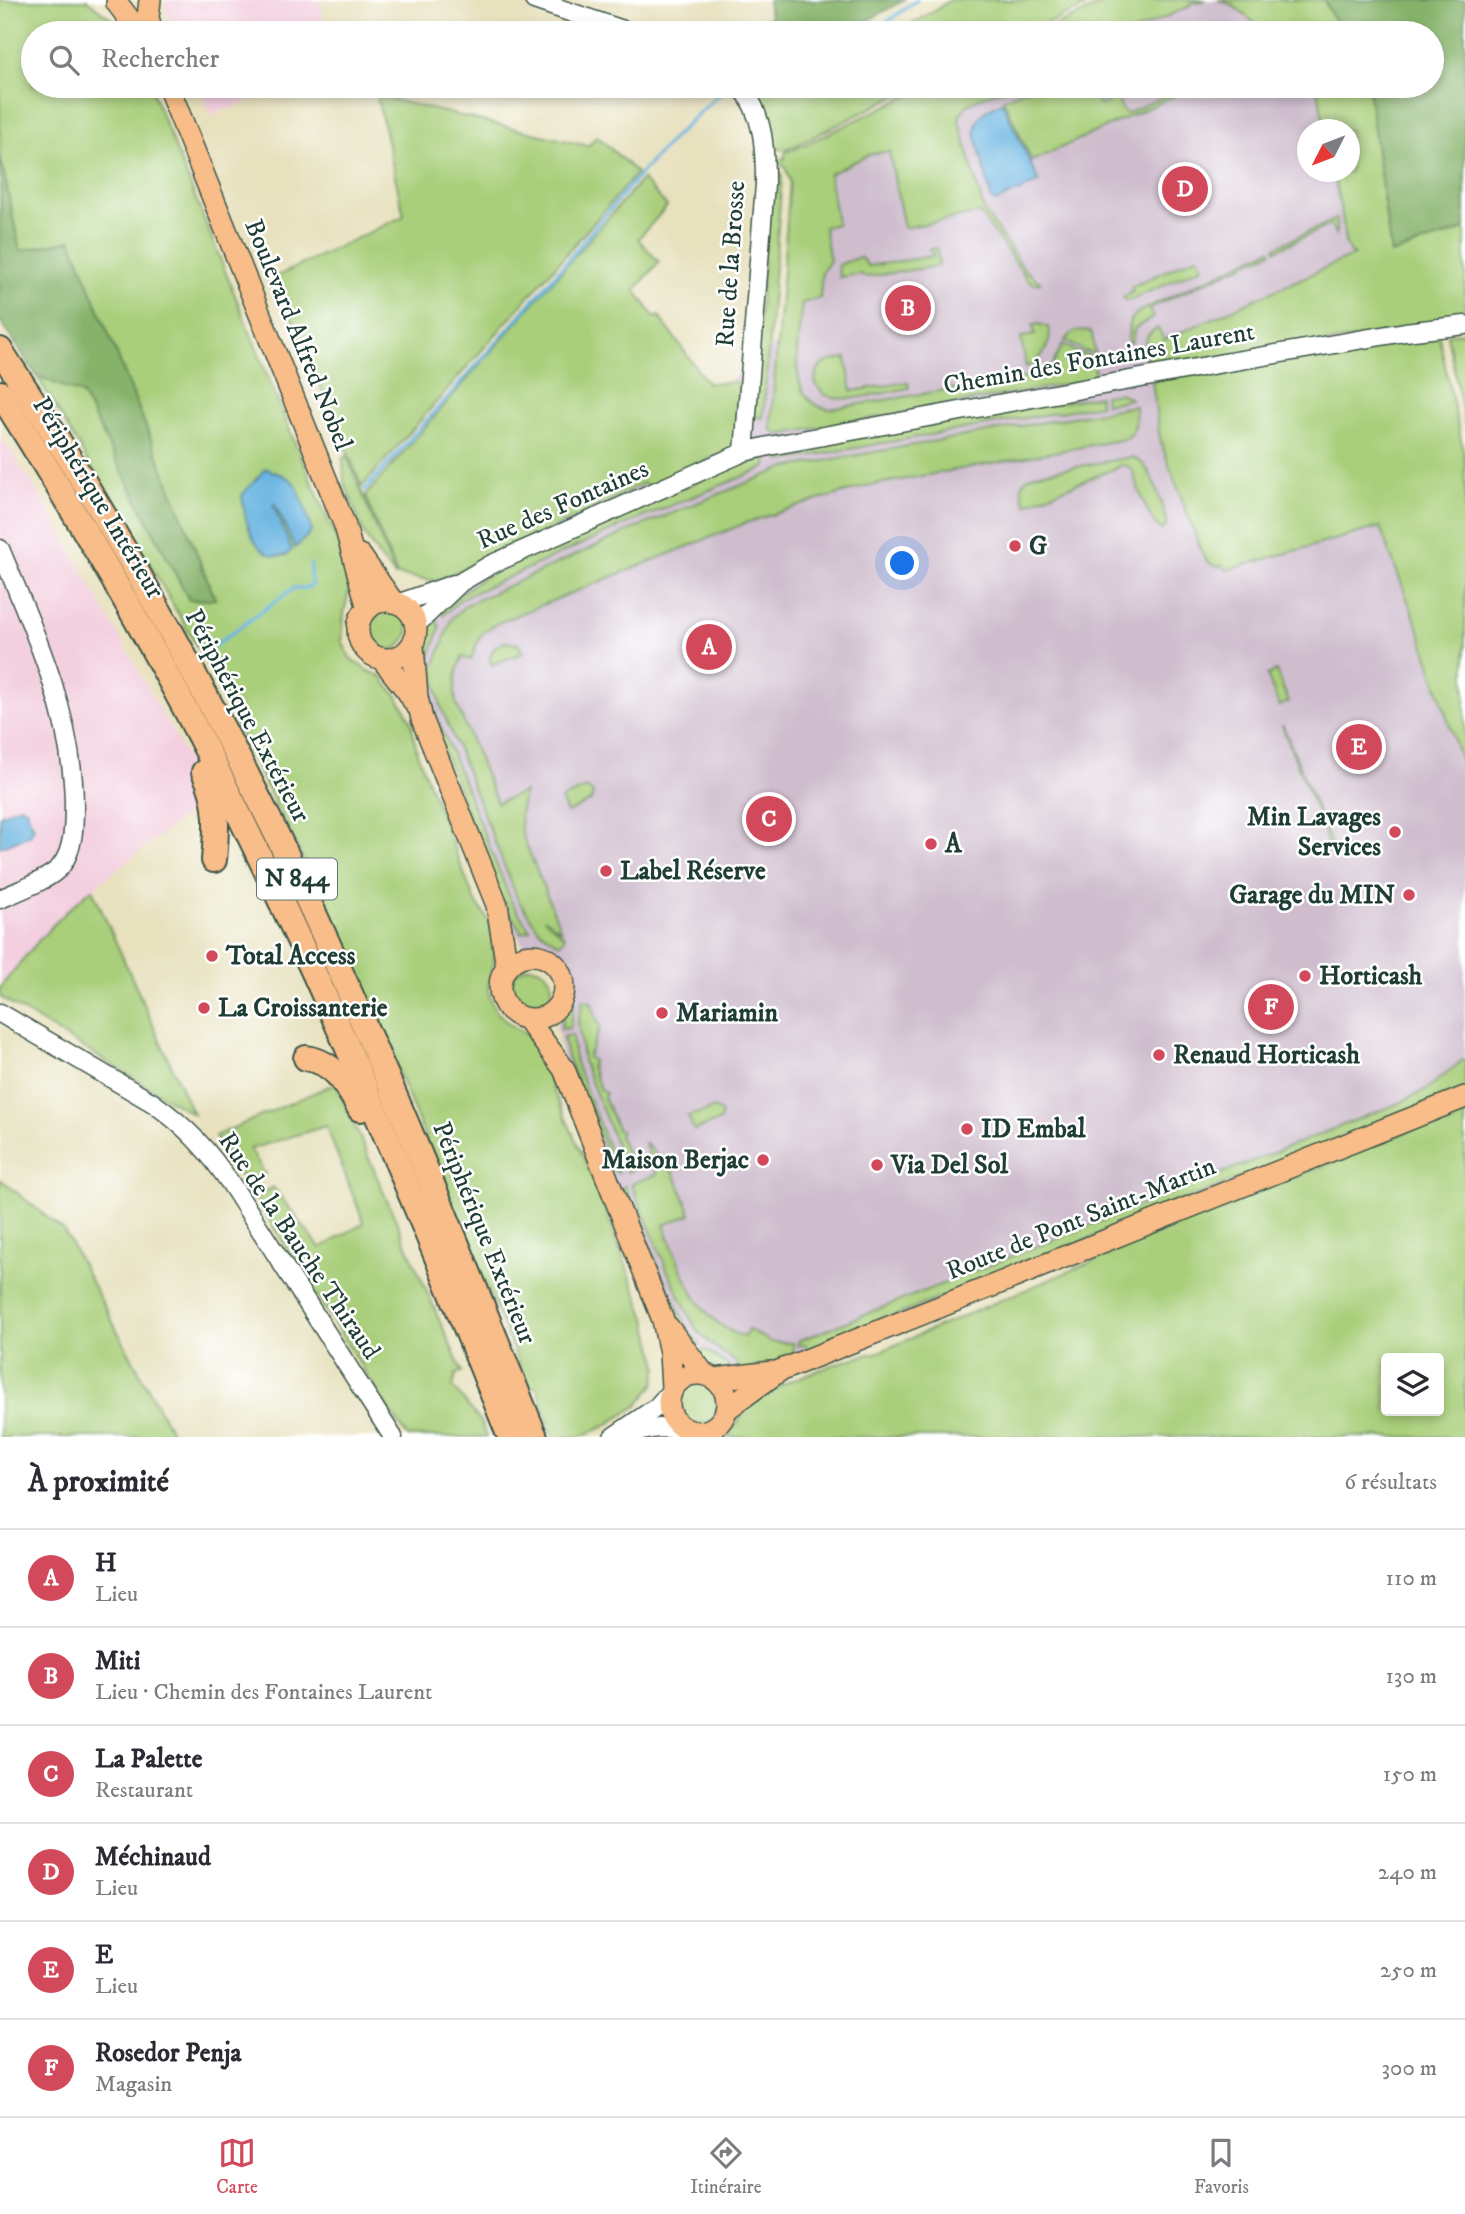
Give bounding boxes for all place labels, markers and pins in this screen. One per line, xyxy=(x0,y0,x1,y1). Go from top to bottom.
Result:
pin: D xyxy=(1162,163,1208,215)
pin: B xyxy=(885,282,931,334)
place label: G xyxy=(1029,530,1047,563)
marker: G xyxy=(1007,538,1023,554)
pin: A xyxy=(686,621,732,673)
pin: E xyxy=(1336,721,1382,773)
pin: C xyxy=(746,793,792,845)
place label: Min Lavages Services xyxy=(1247,801,1381,864)
marker: Min Lavages Services xyxy=(1387,824,1403,840)
place label: A xyxy=(944,828,963,861)
marker: A xyxy=(923,836,939,852)
place label: Label Réserve xyxy=(620,855,766,888)
marker: Label Réserve xyxy=(598,863,614,879)
place label: Garage du MIN xyxy=(1229,879,1395,912)
marker: Garage du MIN xyxy=(1401,887,1417,903)
place label: Total Access xyxy=(225,940,356,973)
marker: Total Access xyxy=(204,948,220,964)
place label: Horticash xyxy=(1319,960,1423,993)
marker: Horticash xyxy=(1297,968,1313,984)
pin: F xyxy=(1248,981,1294,1033)
place label: La Croissanterie xyxy=(218,992,388,1025)
place label: Mariamin xyxy=(676,997,778,1030)
marker: La Croissanterie xyxy=(196,1000,212,1016)
marker: Mariamin xyxy=(654,1005,670,1021)
place label: Renaud Horticash xyxy=(1173,1039,1360,1072)
marker: Renaud Horticash xyxy=(1151,1047,1167,1063)
place label: ID Embal xyxy=(981,1113,1087,1146)
marker: ID Embal xyxy=(959,1121,975,1137)
place label: Maison Berjac xyxy=(602,1144,749,1177)
place label: Via Del Sol xyxy=(890,1149,1009,1182)
marker: Maison Berjac xyxy=(755,1152,771,1168)
marker: Via Del Sol xyxy=(869,1157,885,1173)

